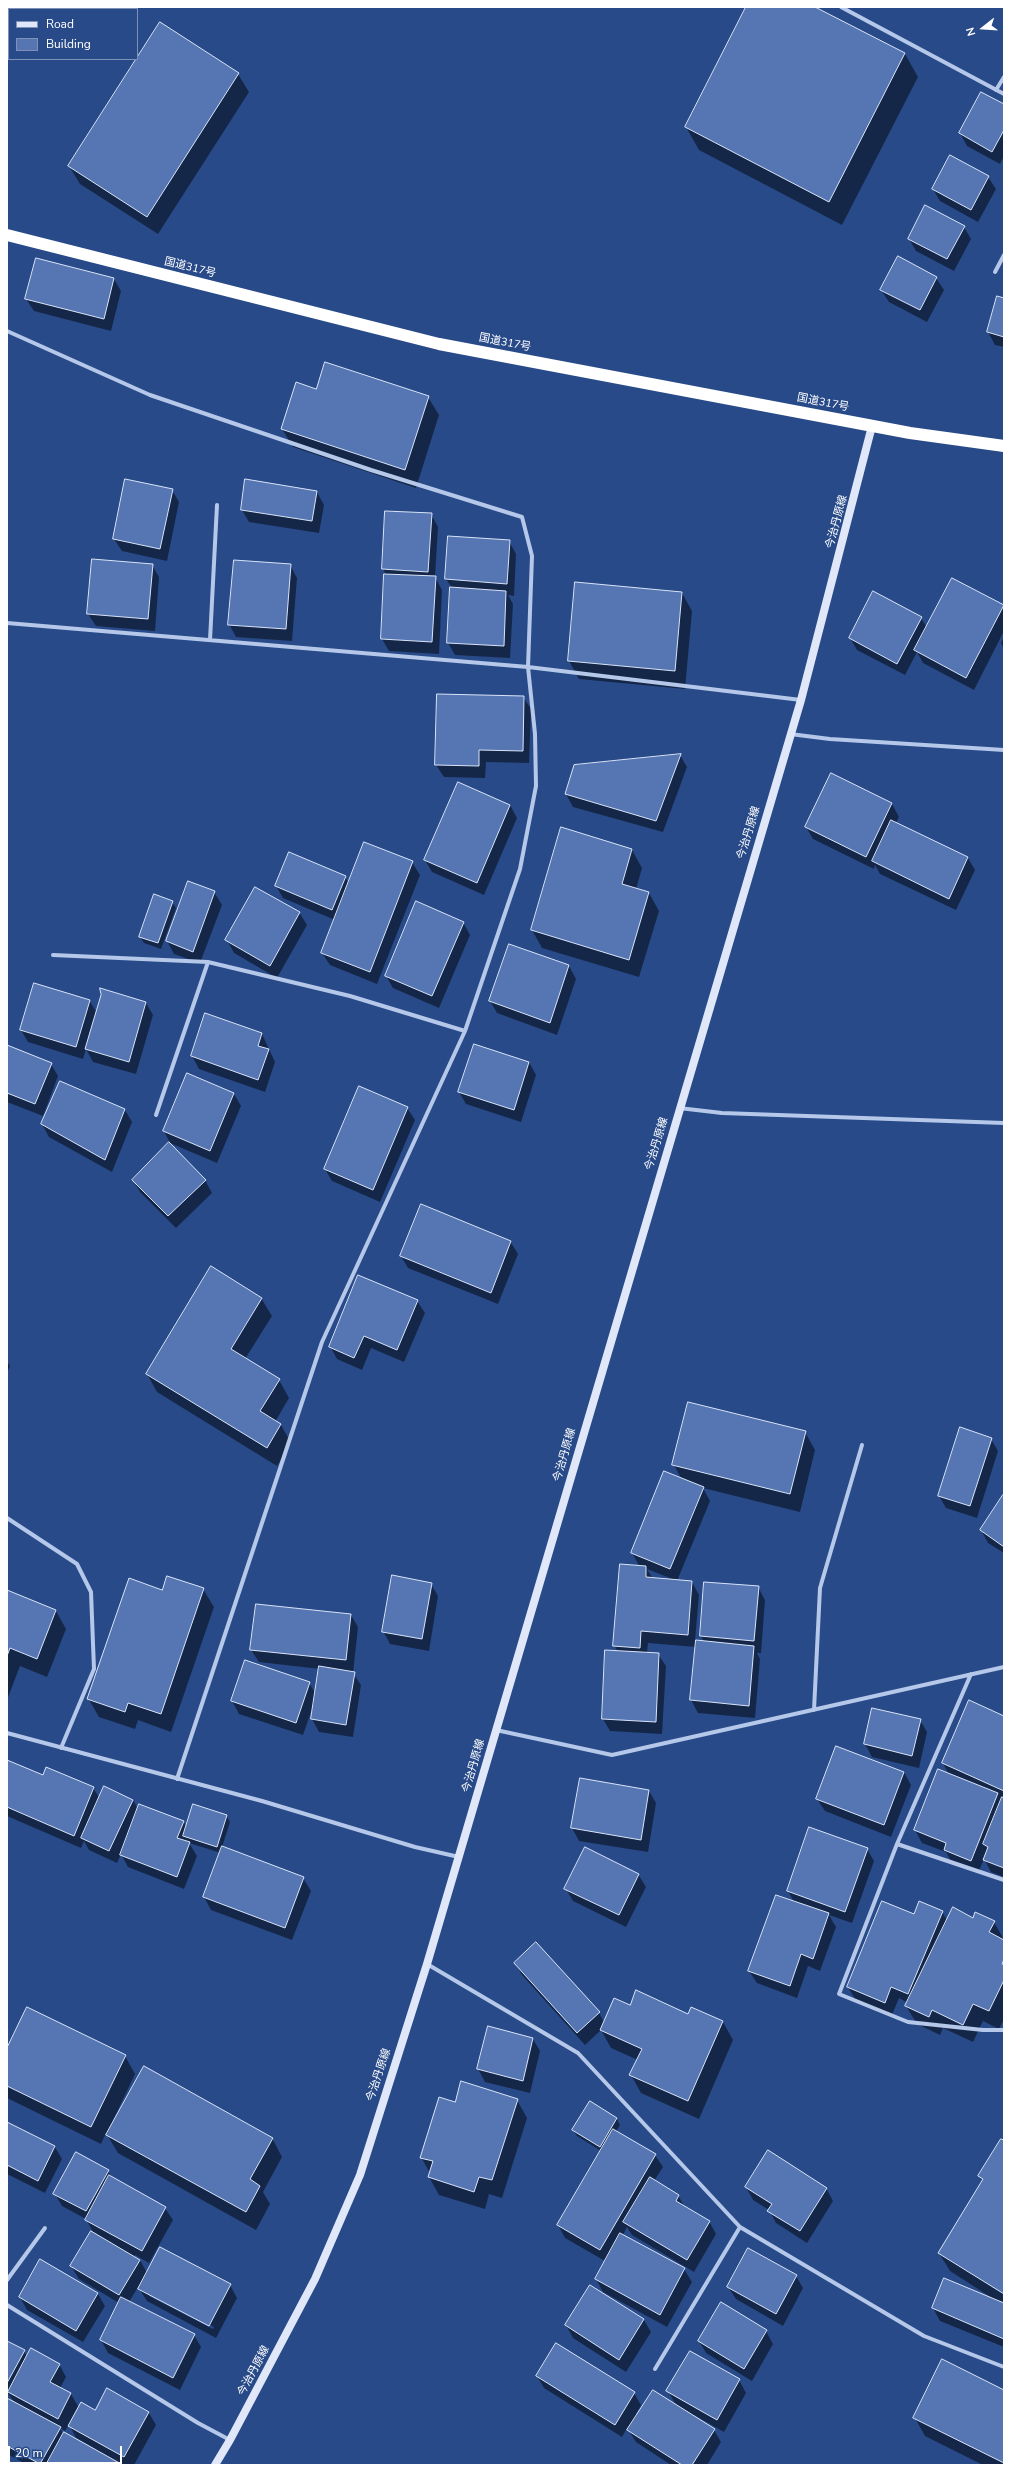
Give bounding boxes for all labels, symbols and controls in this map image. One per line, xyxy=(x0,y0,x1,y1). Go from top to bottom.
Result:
legend xyxy=(8,8,138,60)
north arrow xyxy=(963,8,1003,48)
text: Road xyxy=(46,16,74,32)
text: N xyxy=(963,26,979,38)
text: Building xyxy=(46,36,91,52)
street label: 国道317号 xyxy=(163,255,217,281)
street label: 国道317号 xyxy=(478,331,532,355)
street label: 国道317号 xyxy=(796,391,850,415)
street label: 今治丹原線 xyxy=(824,494,850,550)
street label: 今治丹原線 xyxy=(735,805,763,861)
street label: 今治丹原線 xyxy=(643,1116,671,1172)
street label: 今治丹原線 xyxy=(551,1427,579,1483)
street label: 今治丹原線 xyxy=(460,1738,488,1794)
street label: 今治丹原線 xyxy=(364,2047,394,2103)
street label: 今治丹原線 xyxy=(235,2344,273,2398)
scale bar xyxy=(10,2438,124,2464)
text: 20 m xyxy=(15,2445,43,2461)

